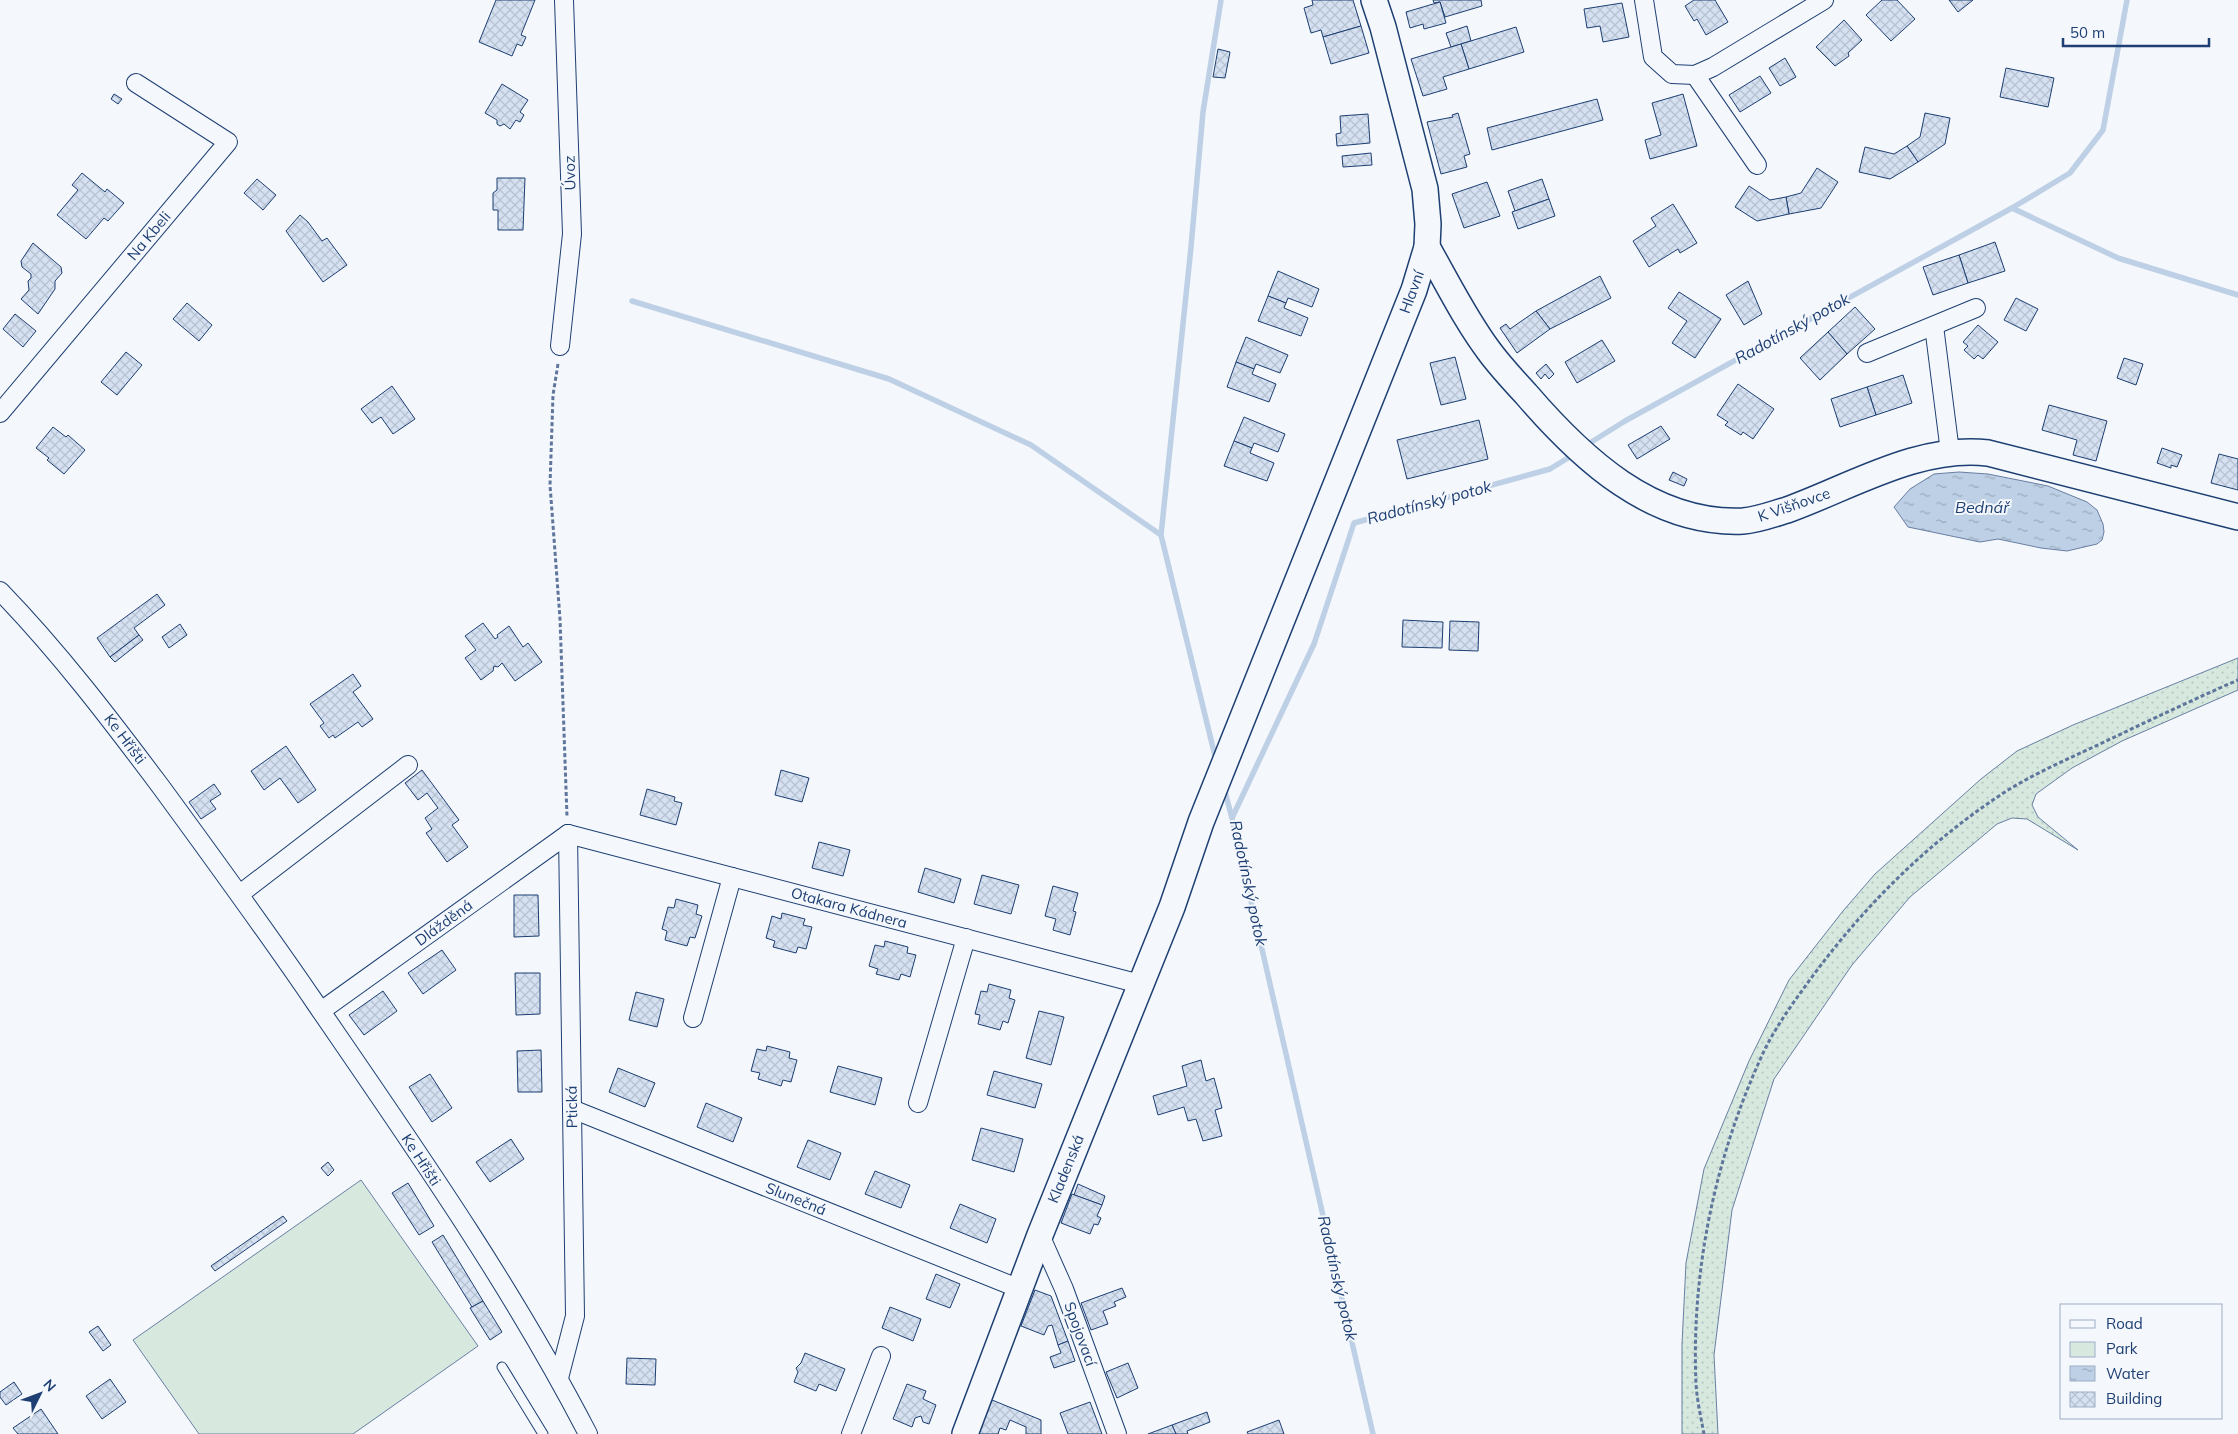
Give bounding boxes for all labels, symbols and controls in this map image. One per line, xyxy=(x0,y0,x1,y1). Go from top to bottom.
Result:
scale bar xyxy=(2063,15,2209,47)
text: 50 m xyxy=(2070,23,2105,42)
street label: Úvoz xyxy=(559,155,580,191)
street label: Na Kbeli xyxy=(123,207,175,264)
street label: Hlavní xyxy=(1395,266,1429,316)
water label: Radotínský potok xyxy=(1731,288,1854,368)
water label: Radotínský potok xyxy=(1364,476,1494,528)
street label: K Višňovce xyxy=(1755,483,1833,526)
water label: Bednář xyxy=(1955,497,2011,517)
street label: Ke Hřišti xyxy=(100,710,150,768)
water label: Radotínský potok xyxy=(1226,818,1272,949)
street label: Otakara Kádnera xyxy=(789,883,909,932)
street label: Dlážděná xyxy=(411,895,476,950)
street label: Ptická xyxy=(562,1085,581,1129)
street label: Ke Hřišti xyxy=(398,1130,445,1189)
street label: Kladenská xyxy=(1043,1132,1088,1206)
street label: Slunečná xyxy=(763,1178,829,1219)
water label: Radotínský potok xyxy=(1314,1213,1362,1343)
street label: Spojovací xyxy=(1060,1299,1101,1370)
legend xyxy=(2060,1304,2223,1419)
text: Road xyxy=(2106,1314,2143,1333)
text: Park xyxy=(2106,1339,2138,1358)
text: Water xyxy=(2106,1364,2150,1383)
north arrow xyxy=(15,1369,65,1419)
text: N xyxy=(39,1375,60,1395)
text: Building xyxy=(2106,1389,2162,1408)

